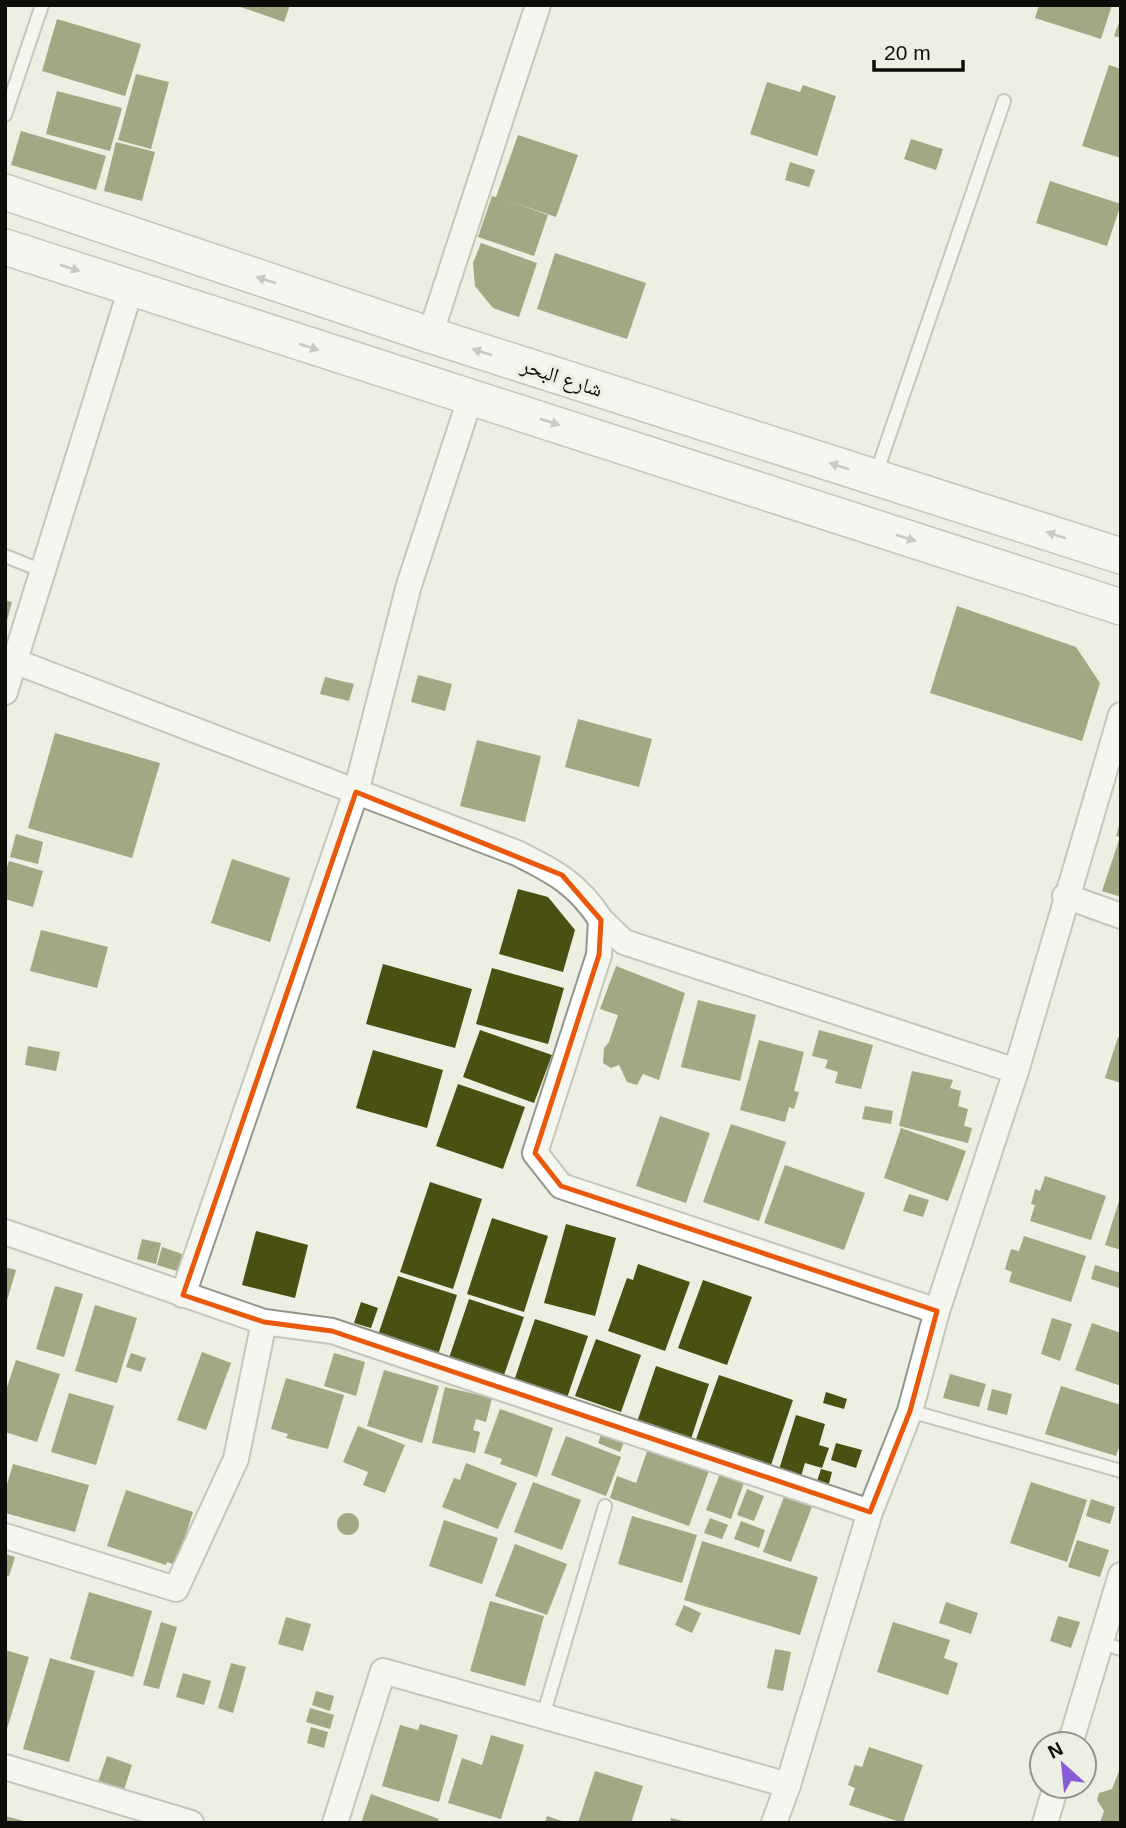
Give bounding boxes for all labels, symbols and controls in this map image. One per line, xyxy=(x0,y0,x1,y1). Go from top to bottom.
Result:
scale bar xyxy=(874,28,963,72)
text: 20 m xyxy=(884,41,931,64)
one-way arrow xyxy=(60,263,81,274)
one-way arrow xyxy=(256,275,277,285)
one-way arrow xyxy=(299,342,320,352)
one-way arrow xyxy=(472,346,493,356)
street label: شارع البحر xyxy=(517,353,605,403)
one-way arrow xyxy=(539,417,560,428)
one-way arrow xyxy=(828,460,849,470)
one-way arrow xyxy=(1045,529,1066,539)
one-way arrow xyxy=(896,533,917,543)
north arrow xyxy=(1028,1730,1098,1800)
text: N xyxy=(1045,1738,1066,1763)

